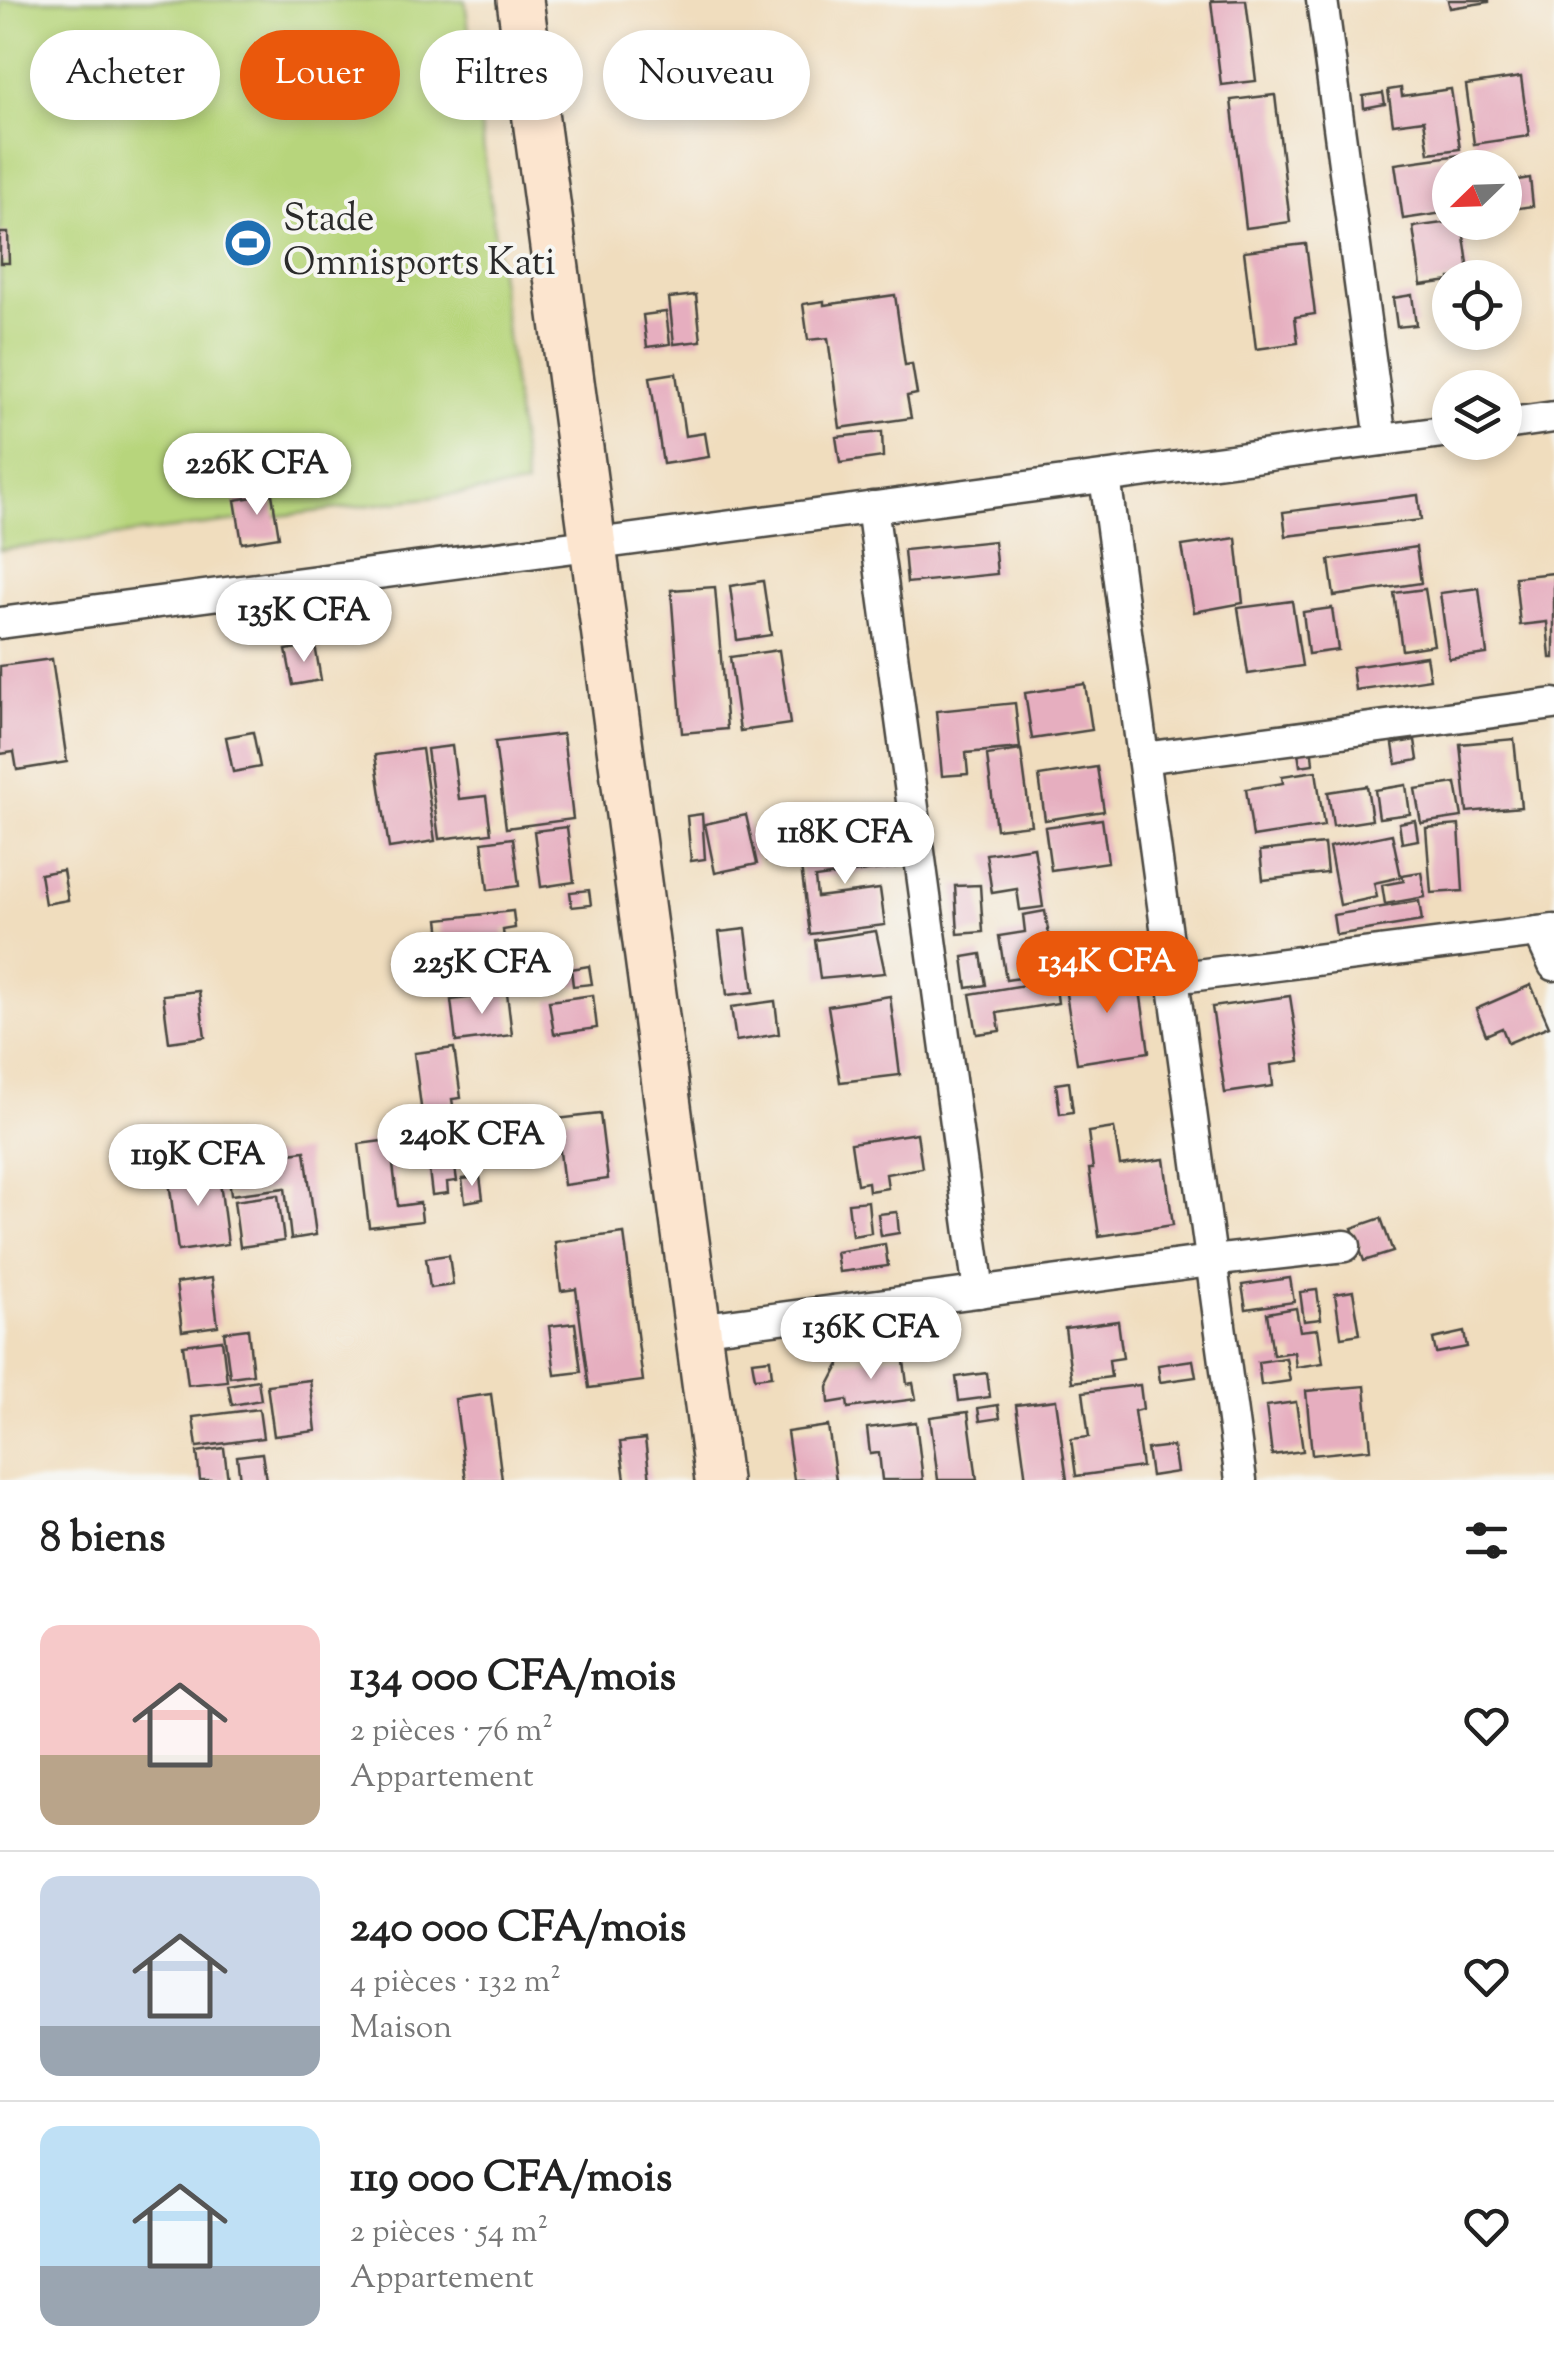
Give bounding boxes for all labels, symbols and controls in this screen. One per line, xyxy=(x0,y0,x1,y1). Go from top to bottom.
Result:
chip: Acheter xyxy=(30,30,220,120)
chip: Louer xyxy=(240,30,400,120)
chip: Filtres xyxy=(420,30,583,120)
chip: Nouveau xyxy=(603,30,810,120)
north arrow xyxy=(1432,150,1522,240)
map controls xyxy=(1432,150,1522,460)
place label: Stade Omnisports Kati xyxy=(283,194,556,292)
sports icon: Stade Omnisports Kati xyxy=(222,217,274,269)
button: locate xyxy=(1432,260,1522,350)
button: layers xyxy=(1432,370,1522,460)
pin: 226K CFA xyxy=(154,433,360,518)
text: 226K CFA xyxy=(185,442,329,488)
pin: 135K CFA xyxy=(201,580,407,665)
text: 135K CFA xyxy=(238,589,370,635)
pin: 118K CFA xyxy=(742,802,948,887)
text: 118K CFA xyxy=(777,811,913,857)
pin: 134K CFA xyxy=(1004,931,1210,1016)
pin: 225K CFA xyxy=(379,932,585,1017)
text: 134K CFA xyxy=(1038,940,1176,986)
text: 225K CFA xyxy=(413,941,551,987)
pin: 240K CFA xyxy=(369,1104,575,1189)
text: 240K CFA xyxy=(399,1113,545,1159)
pin: 119K CFA xyxy=(95,1124,301,1209)
text: 119K CFA xyxy=(131,1133,265,1179)
pin: 136K CFA xyxy=(768,1297,974,1382)
text: 136K CFA xyxy=(802,1306,940,1352)
text: 8 biens xyxy=(40,1510,166,1570)
icon: filters xyxy=(1459,1513,1514,1568)
text: 134 000 CFA/mois xyxy=(350,1649,676,1709)
icon: home xyxy=(120,1665,240,1785)
icon: heart xyxy=(1459,1698,1514,1753)
text: 2 pièces · 76 m² xyxy=(350,1709,553,1755)
text: Appartement xyxy=(350,1755,534,1801)
text: 240 000 CFA/mois xyxy=(350,1900,686,1960)
icon: home xyxy=(120,1916,240,2036)
icon: heart xyxy=(1459,1949,1514,2004)
text: 4 pièces · 132 m² xyxy=(350,1960,561,2006)
text: Maison xyxy=(350,2006,452,2052)
text: 119 000 CFA/mois xyxy=(350,2150,672,2210)
icon: home xyxy=(120,2166,240,2286)
icon: heart xyxy=(1459,2199,1514,2254)
text: 2 pièces · 54 m² xyxy=(350,2210,548,2256)
text: Appartement xyxy=(350,2256,534,2302)

